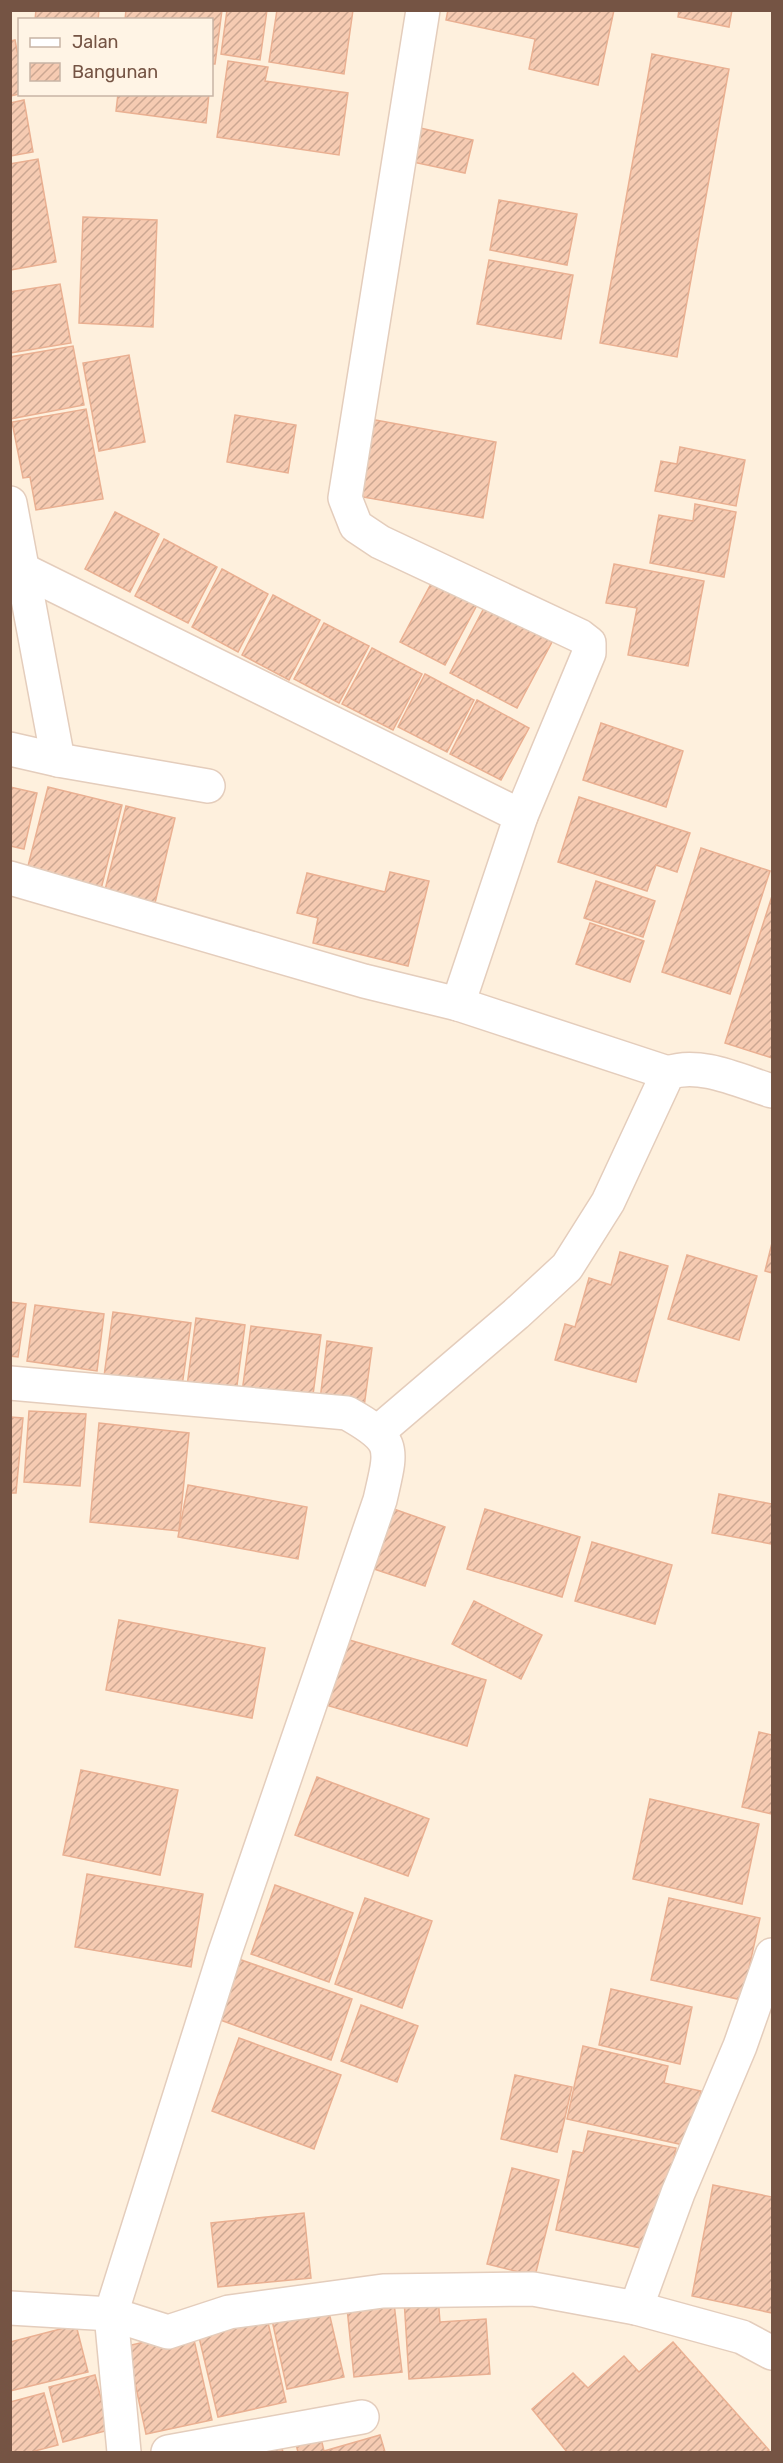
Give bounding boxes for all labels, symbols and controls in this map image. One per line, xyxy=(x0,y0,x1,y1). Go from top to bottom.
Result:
legend xyxy=(18,18,213,96)
text: Jalan xyxy=(72,31,119,53)
text: Bangunan xyxy=(72,61,158,83)

